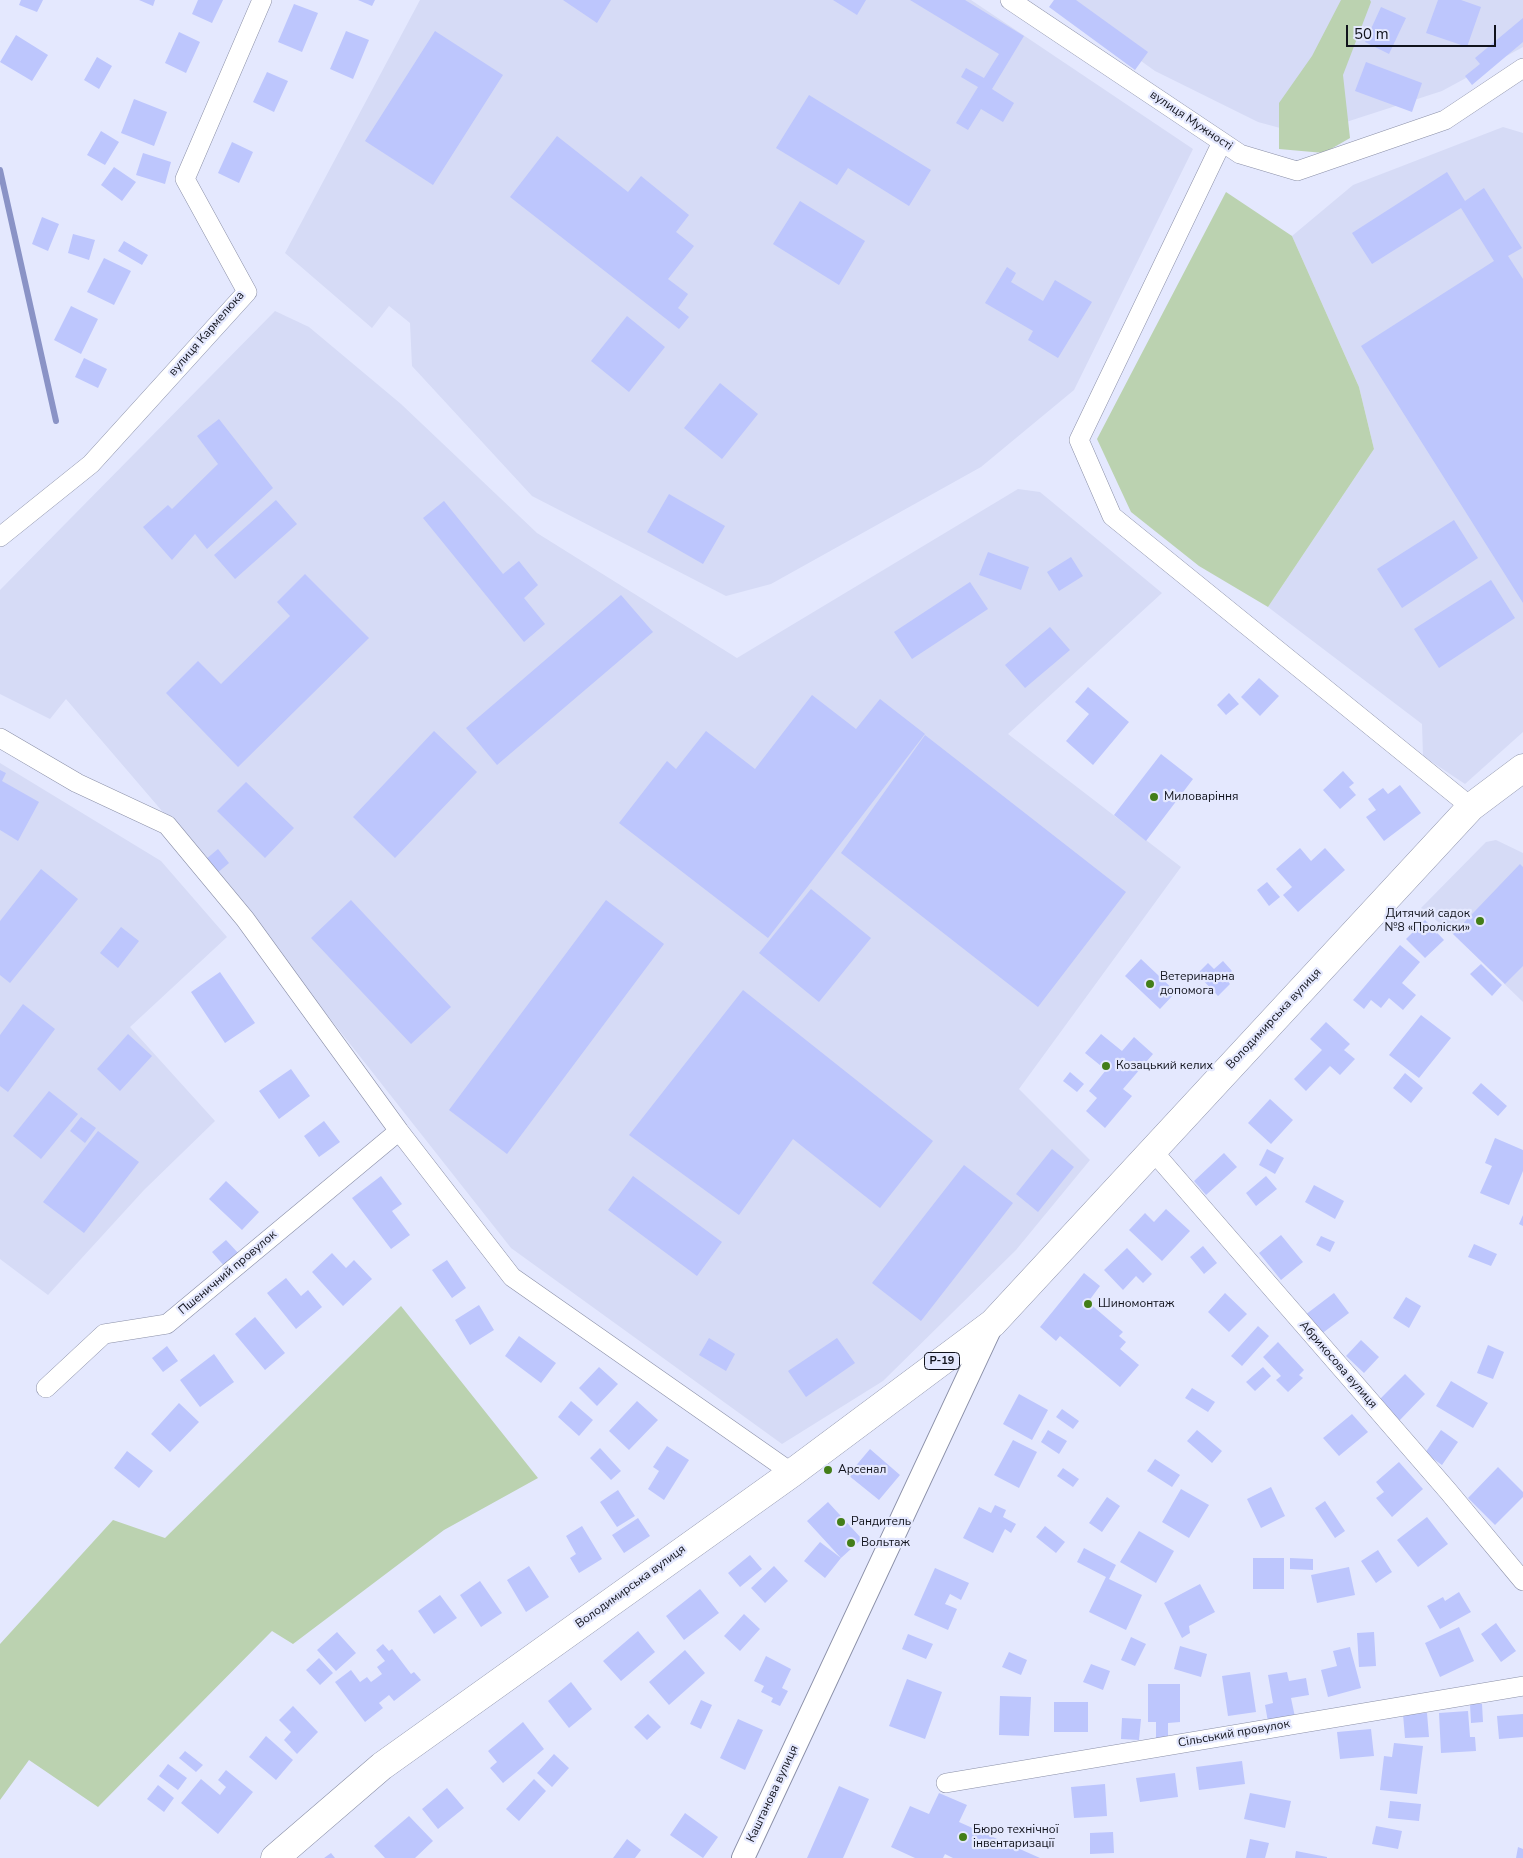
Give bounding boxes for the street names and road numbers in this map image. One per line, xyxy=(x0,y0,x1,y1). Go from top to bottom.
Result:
street label: вулиця Мужності xyxy=(1147,88,1235,154)
street label: вулиця Кармелюка xyxy=(166,289,248,379)
street label: Володимирська вулиця xyxy=(1224,966,1324,1072)
street label: Пшеничний провулок xyxy=(176,1228,280,1318)
street label: Абрикосова вулиця xyxy=(1296,1318,1380,1412)
road number: Р-19 xyxy=(924,1352,960,1370)
street label: Володимирська вулиця xyxy=(573,1542,689,1632)
street label: Сільський провулок xyxy=(1177,1717,1291,1751)
street label: Каштанова вулиця xyxy=(744,1743,802,1845)

